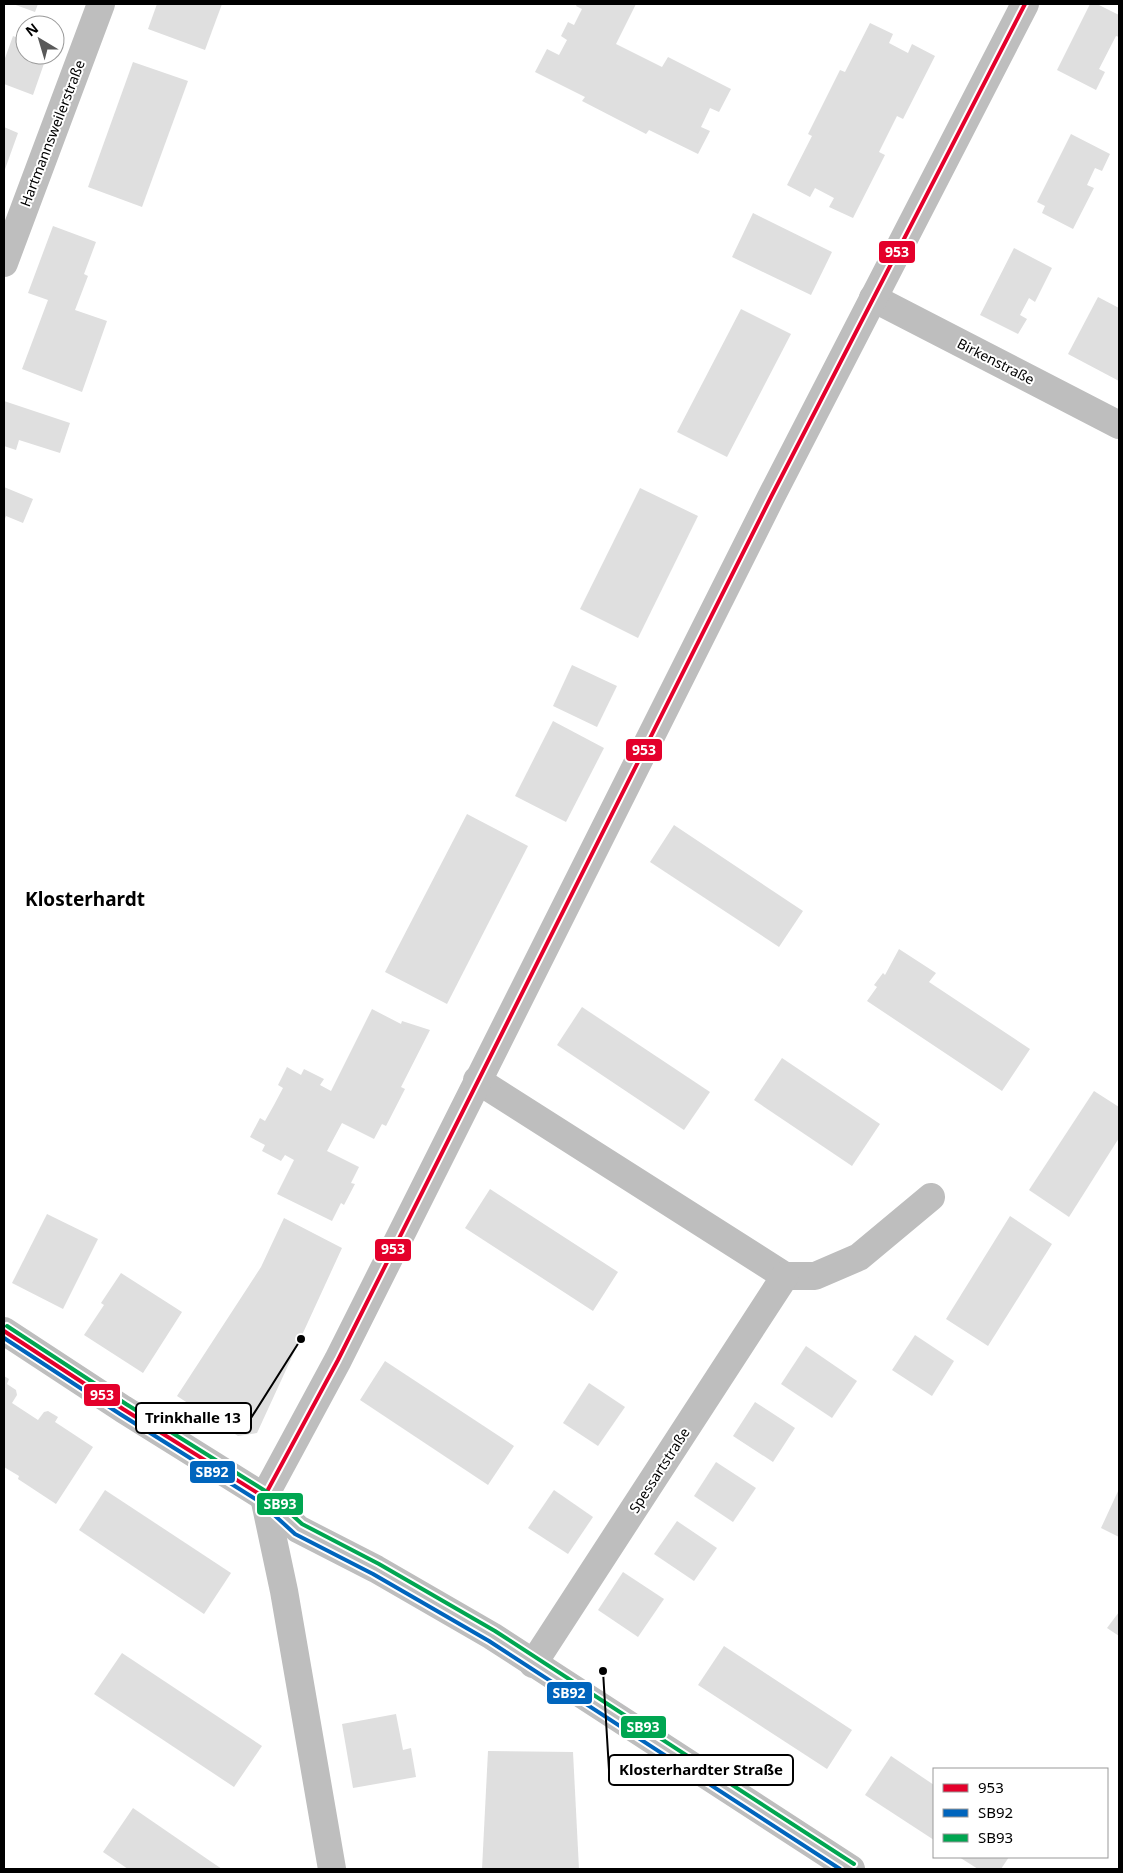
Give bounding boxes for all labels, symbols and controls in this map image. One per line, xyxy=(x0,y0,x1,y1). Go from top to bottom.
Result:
north arrow xyxy=(15,15,65,65)
text: N xyxy=(21,18,42,40)
street label: Hartmannsweilerstraße xyxy=(15,57,89,209)
line badge: 953 xyxy=(878,240,916,264)
text: 953 xyxy=(885,242,909,261)
street label: Birkenstraße xyxy=(954,333,1038,389)
line badge: 953 xyxy=(625,738,663,762)
text: 953 xyxy=(632,740,656,759)
district label: Klosterhardt xyxy=(25,886,145,912)
line badge: 953 xyxy=(374,1238,412,1262)
text: 953 xyxy=(381,1239,405,1258)
line badge: 953 xyxy=(83,1383,121,1407)
text: 953 xyxy=(90,1385,114,1404)
callout: Trinkhalle 13 xyxy=(136,1403,251,1433)
text: Trinkhalle 13 xyxy=(145,1407,241,1427)
street label: Spessartstraße xyxy=(624,1424,694,1516)
line badge: SB92 xyxy=(189,1460,236,1484)
text: SB92 xyxy=(195,1462,229,1481)
line badge: SB93 xyxy=(256,1492,304,1516)
text: SB93 xyxy=(263,1494,297,1513)
line badge: SB92 xyxy=(546,1681,593,1705)
text: SB92 xyxy=(552,1683,586,1702)
line badge: SB93 xyxy=(620,1715,667,1739)
text: SB93 xyxy=(626,1717,660,1736)
callout: Klosterhardter Straße xyxy=(609,1755,793,1785)
text: Klosterhardter Straße xyxy=(619,1759,783,1779)
legend xyxy=(933,1768,1108,1858)
text: 953 xyxy=(978,1777,1004,1797)
text: SB92 xyxy=(978,1802,1013,1822)
text: SB93 xyxy=(978,1827,1013,1847)

